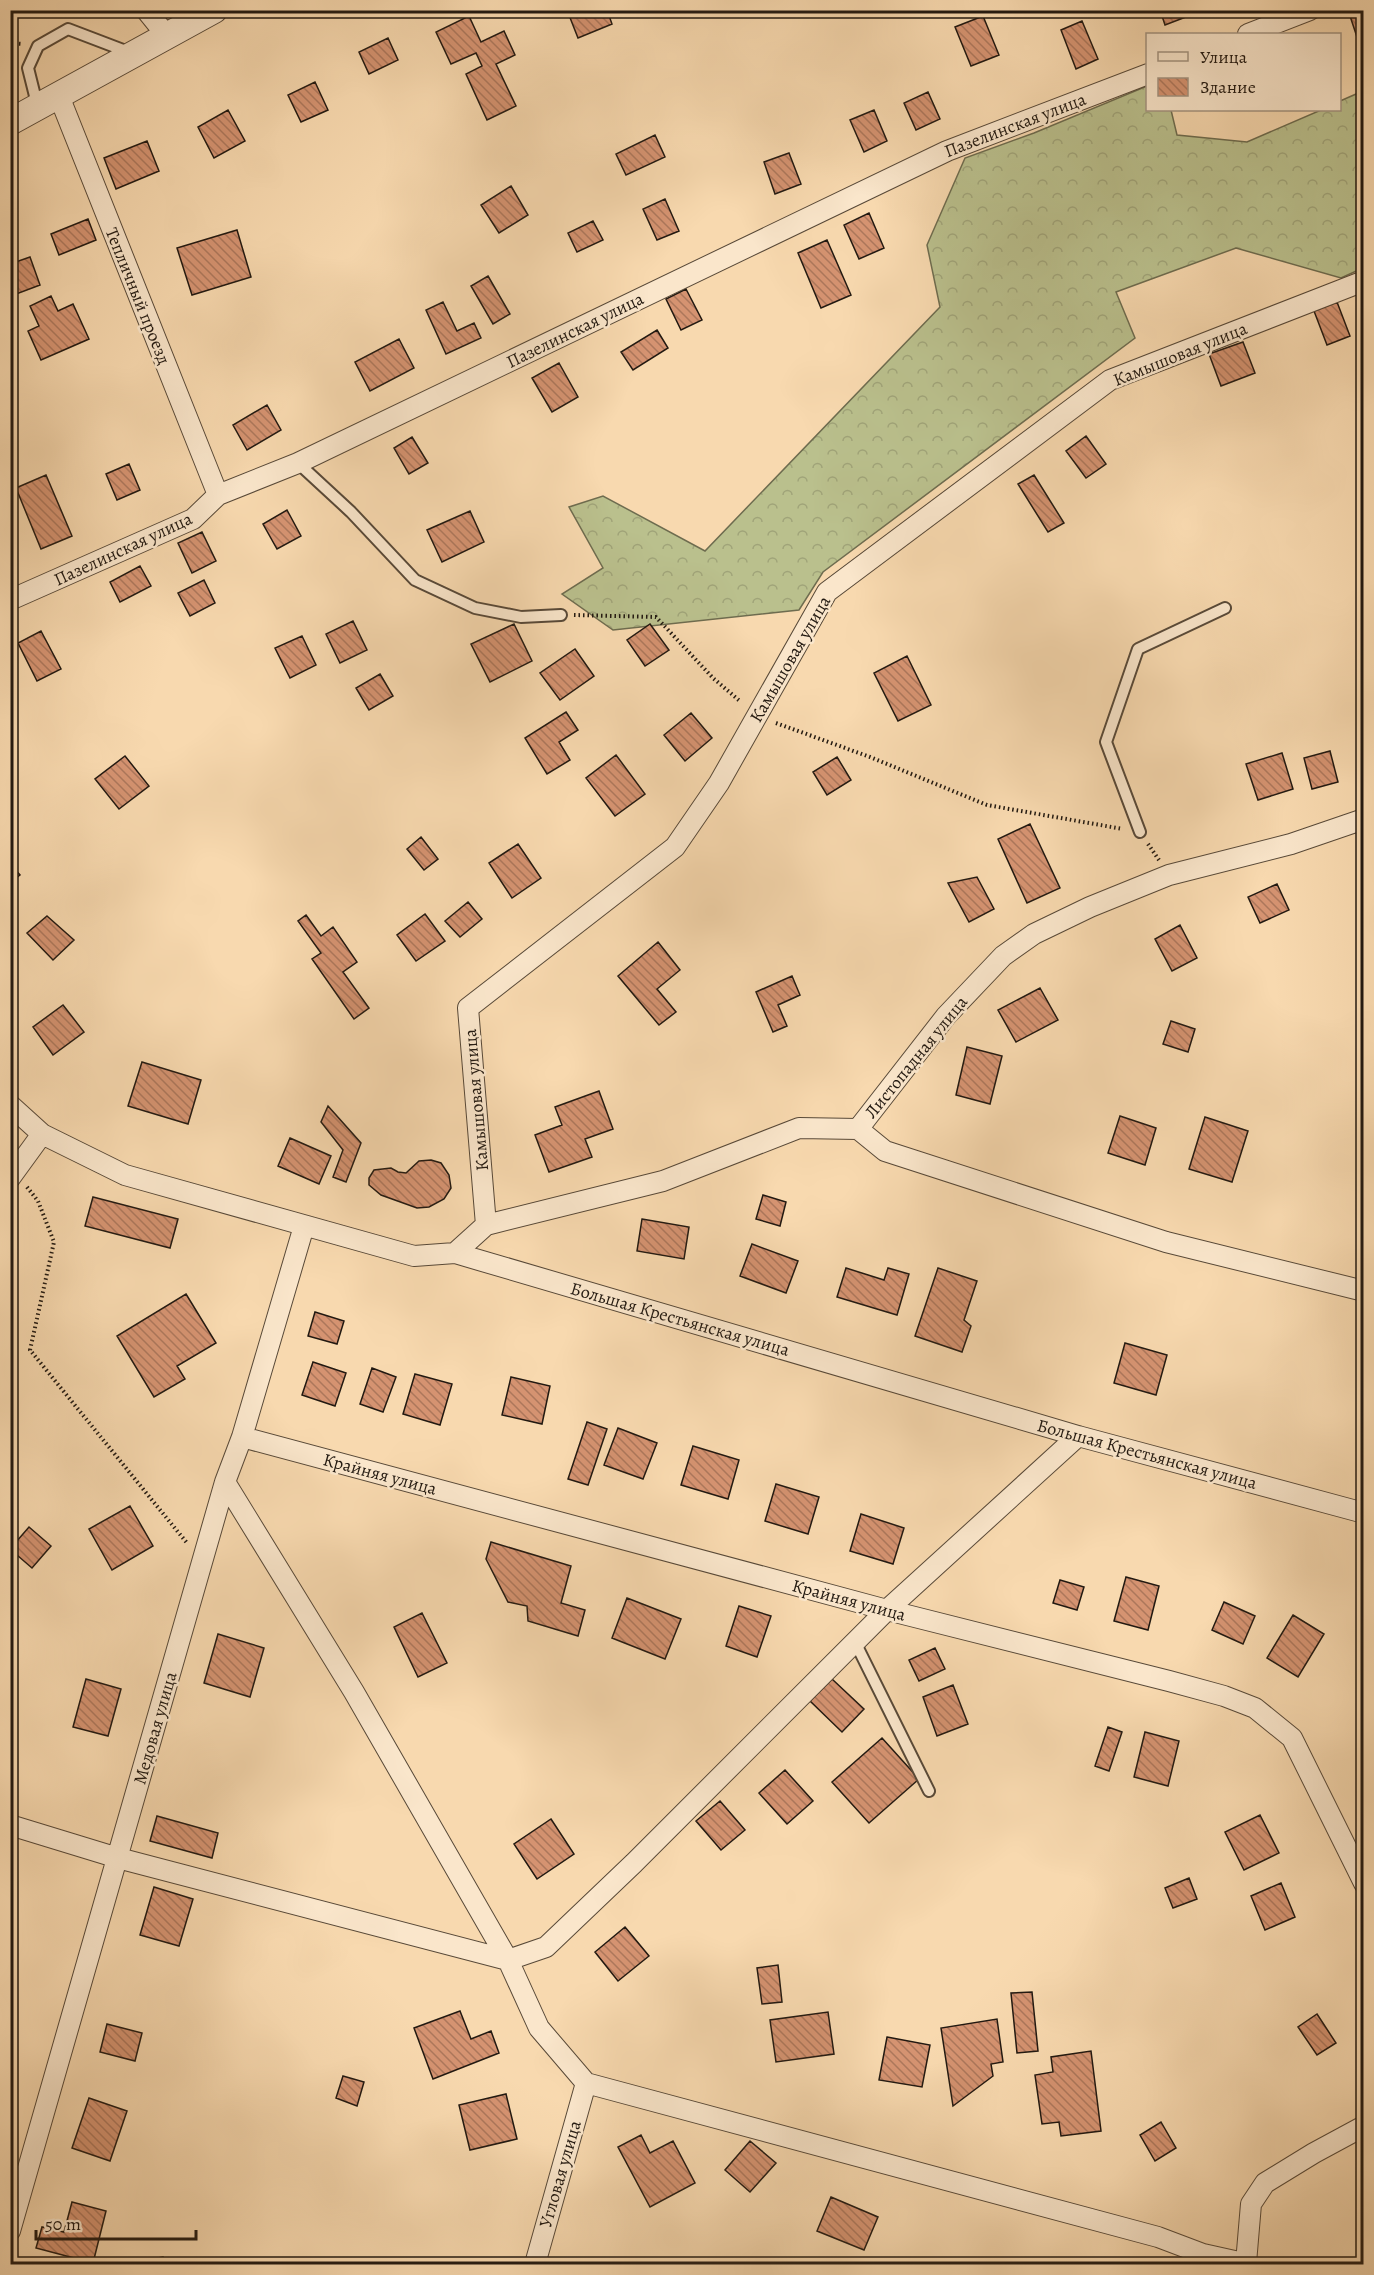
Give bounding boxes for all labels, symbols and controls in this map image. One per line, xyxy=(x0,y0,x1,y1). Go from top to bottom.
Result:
legend xyxy=(1146,33,1341,111)
text: Улица xyxy=(1200,45,1248,69)
text: Здание xyxy=(1200,75,1256,99)
street label: Пазелинская улица xyxy=(941,87,1090,163)
street label: Тепличный проезд xyxy=(100,224,176,368)
street label: Пазелинская улица xyxy=(502,286,648,374)
street label: Камышовая улица xyxy=(1109,316,1251,392)
street label: Пазелинская улица xyxy=(50,506,197,592)
street label: Камышовая улица xyxy=(744,591,836,727)
street label: Листопадная улица xyxy=(859,990,973,1123)
street label: Камышовая улица xyxy=(458,1027,494,1172)
street label: Большая Крестьянская улица xyxy=(568,1276,793,1362)
street label: Большая Крестьянская улица xyxy=(1034,1413,1260,1495)
street label: Крайняя улица xyxy=(320,1447,440,1501)
street label: Крайняя улица xyxy=(789,1573,909,1627)
street label: Медовая улица xyxy=(127,1668,183,1787)
street label: Угловая улица xyxy=(533,2117,587,2230)
scale bar xyxy=(36,2203,196,2241)
text: 50 m xyxy=(45,2212,81,2236)

